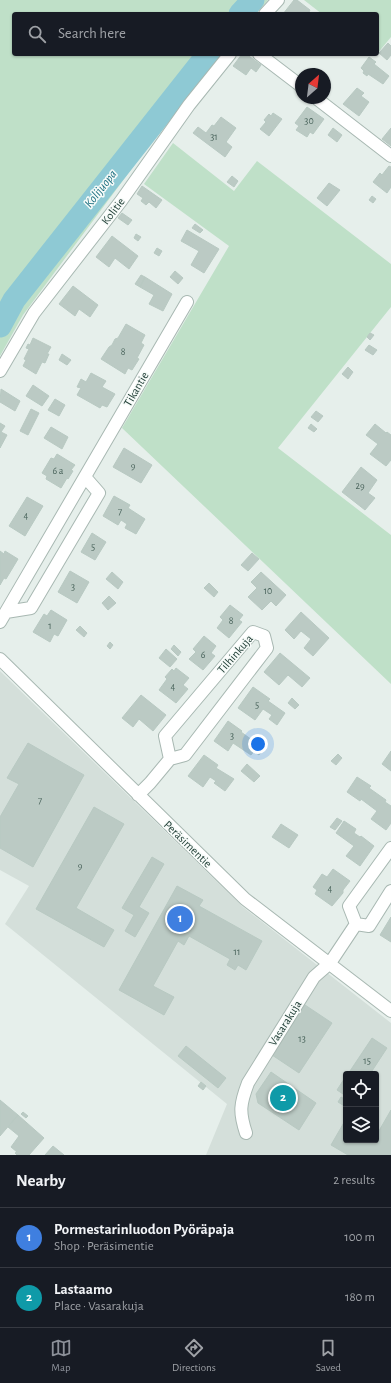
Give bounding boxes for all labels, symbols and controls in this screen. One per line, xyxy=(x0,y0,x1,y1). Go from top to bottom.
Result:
search box xyxy=(12,12,379,56)
icon: search xyxy=(26,23,48,45)
text: Search here xyxy=(58,26,126,41)
north arrow xyxy=(295,68,331,104)
house number: 30 xyxy=(304,116,314,126)
house number: 31 xyxy=(210,132,218,142)
water label: Kolijuopa xyxy=(82,168,120,210)
street label: Kolitie xyxy=(99,195,127,227)
house number: 8 xyxy=(121,347,126,357)
street label: Tikantie xyxy=(121,370,151,408)
house number: 9 xyxy=(131,461,136,471)
house number: 6 a xyxy=(53,466,64,476)
house number: 29 xyxy=(355,481,365,491)
house number: 7 xyxy=(118,507,122,517)
house number: 4 xyxy=(24,511,29,521)
house number: 5 xyxy=(91,542,95,552)
house number: 3 xyxy=(71,582,75,592)
house number: 10 xyxy=(264,586,272,596)
house number: 8 xyxy=(229,616,234,626)
house number: 1 xyxy=(48,621,52,631)
street label: Tilhinkuja xyxy=(215,632,256,676)
house number: 6 xyxy=(201,650,206,660)
house number: 4 xyxy=(171,682,176,692)
house number: 5 xyxy=(255,700,259,710)
house number: 3 xyxy=(230,731,234,741)
your location xyxy=(248,734,268,754)
house number: 7 xyxy=(38,796,42,806)
street label: Peräsimentie xyxy=(162,818,214,870)
house number: 9 xyxy=(78,861,83,871)
house number: 4 xyxy=(328,884,333,894)
pin: 1 xyxy=(167,904,193,934)
house number: 11 xyxy=(234,947,240,957)
street label: Vasarakuja xyxy=(266,998,305,1048)
house number: 13 xyxy=(298,1034,306,1044)
house number: 15 xyxy=(363,1056,371,1066)
map controls xyxy=(343,1071,379,1143)
button: locate xyxy=(343,1071,379,1107)
pin: 2 xyxy=(270,1083,296,1113)
button: layers xyxy=(343,1107,379,1143)
text: Nearby xyxy=(16,1172,66,1189)
text: 2 results xyxy=(333,1174,375,1187)
text: Pormestarinluodon Pyöräpaja xyxy=(54,1222,234,1237)
text: 1 xyxy=(27,1231,31,1244)
text: 100 m xyxy=(344,1231,375,1244)
text: Shop · Peräsimentie xyxy=(54,1240,154,1253)
text: Lastaamo xyxy=(54,1282,112,1297)
text: 2 xyxy=(26,1291,32,1304)
text: 180 m xyxy=(345,1291,375,1304)
text: Place · Vasarakuja xyxy=(54,1300,144,1313)
tab: Map xyxy=(50,1337,72,1374)
tab: Directions xyxy=(172,1337,216,1374)
tab: Saved xyxy=(316,1337,341,1374)

